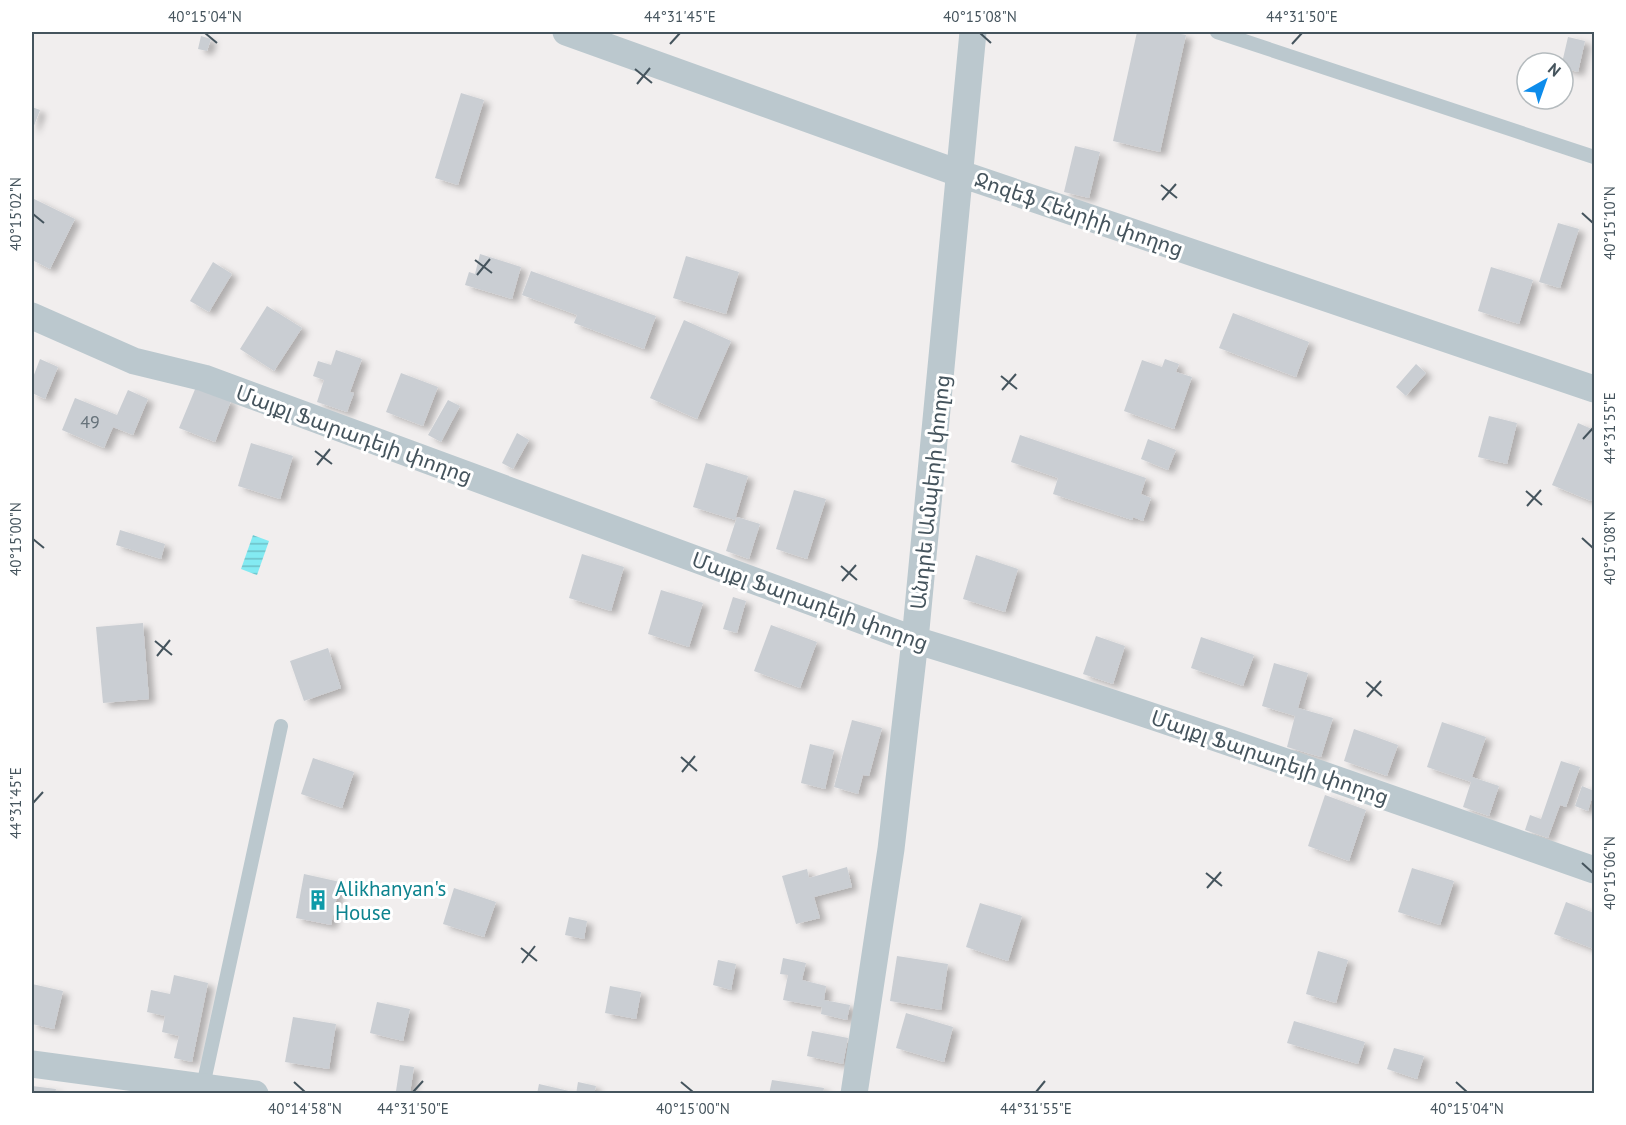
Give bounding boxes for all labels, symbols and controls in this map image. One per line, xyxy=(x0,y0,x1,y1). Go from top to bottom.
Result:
text: 40°15'04"N xyxy=(168,7,242,26)
text: 44°31'45"E xyxy=(644,7,716,26)
text: 40°15'08"N xyxy=(943,7,1017,26)
text: 44°31'50"E xyxy=(1266,7,1338,26)
north arrow xyxy=(1515,51,1575,111)
text: N xyxy=(1544,58,1565,81)
street label: Ջոզեֆ Հենրիի փողոց xyxy=(971,166,1187,262)
text: 40°15'02"N xyxy=(6,177,25,251)
text: 40°15'10"N xyxy=(1600,186,1619,260)
street label: Անդրե Ամպերի փողոց xyxy=(904,373,956,611)
street label: Մայքլ Ֆարադեյի փողոց xyxy=(232,379,476,489)
text: 44°31'55"E xyxy=(1600,392,1619,464)
house number: 49 xyxy=(80,410,100,433)
text: 40°15'00"N xyxy=(6,502,25,576)
text: 40°15'08"N xyxy=(1600,511,1619,585)
street label: Մայքլ Ֆարադեյի փողոց xyxy=(688,546,932,656)
street label: Մայքլ Ֆարադեյի փողոց xyxy=(1148,704,1392,810)
text: 44°31'45"E xyxy=(6,767,25,839)
text: 40°15'06"N xyxy=(1600,836,1619,910)
place label: Alikhanyan's House xyxy=(335,875,446,926)
building icon: Alikhanyan's House xyxy=(306,888,330,912)
text: 40°14'58"N xyxy=(268,1099,342,1118)
text: 44°31'50"E xyxy=(377,1099,449,1118)
text: 40°15'00"N xyxy=(656,1099,730,1118)
text: 44°31'55"E xyxy=(1000,1099,1072,1118)
text: 40°15'04"N xyxy=(1430,1099,1504,1118)

